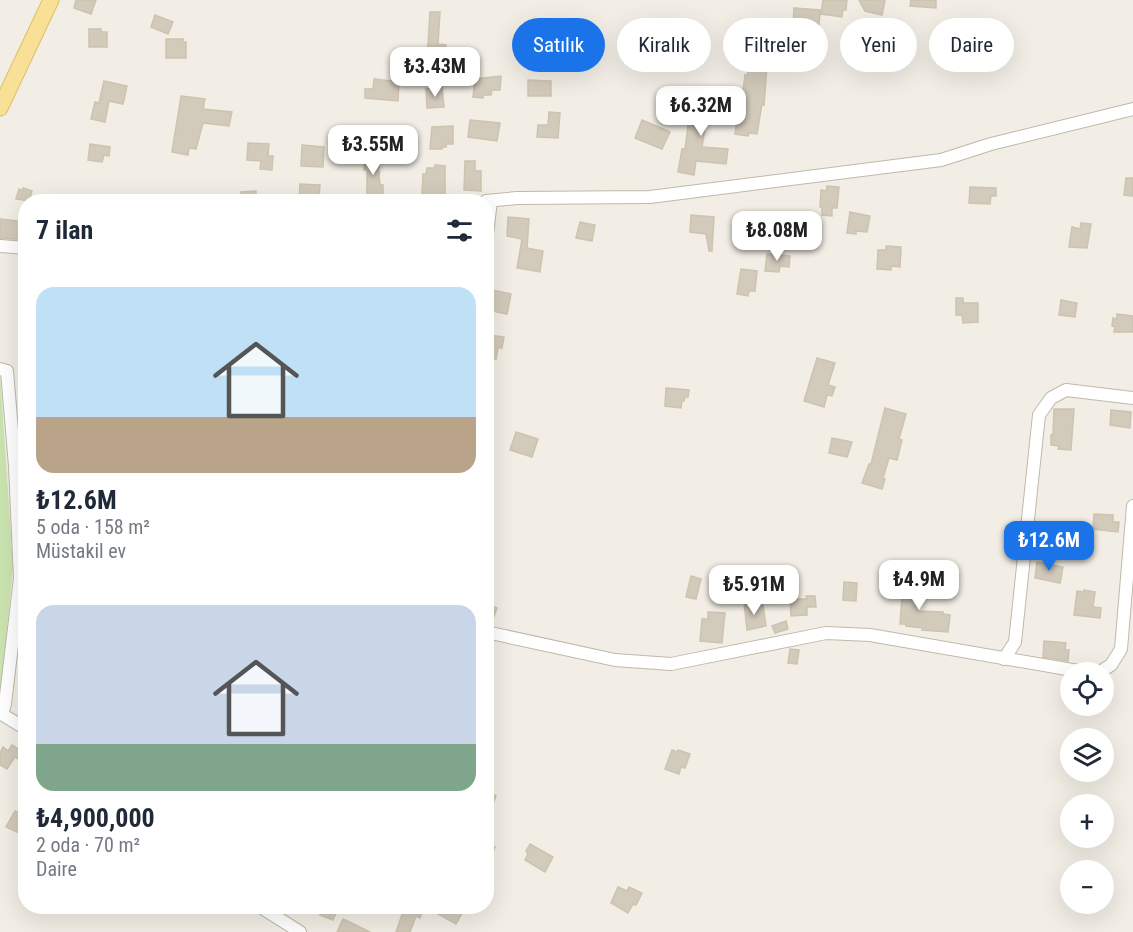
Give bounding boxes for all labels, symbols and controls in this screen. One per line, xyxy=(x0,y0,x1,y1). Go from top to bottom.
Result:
chip: Satılık xyxy=(512,18,605,72)
chip: Kiralık xyxy=(617,18,711,72)
chip: Filtreler xyxy=(723,18,828,72)
chip: Yeni xyxy=(840,18,917,72)
chip: Daire xyxy=(929,18,1014,72)
pin: ₺3.43M xyxy=(386,47,484,98)
text: ₺3.43M xyxy=(404,54,466,78)
pin: ₺6.32M xyxy=(652,86,750,137)
text: ₺6.32M xyxy=(670,93,732,117)
pin: ₺3.55M xyxy=(324,125,422,176)
text: ₺3.55M xyxy=(342,132,404,156)
pin: ₺8.08M xyxy=(728,211,826,262)
icon: filters xyxy=(443,214,476,247)
text: 7 ilan xyxy=(36,215,93,245)
text: ₺8.08M xyxy=(746,218,808,242)
icon: home xyxy=(202,326,310,434)
text: ₺12.6M xyxy=(36,485,117,515)
text: 5 oda · 158 m² xyxy=(36,515,150,539)
pin: ₺12.6M xyxy=(1000,521,1098,572)
text: ₺12.6M xyxy=(1018,528,1080,552)
text: Müstakil ev xyxy=(36,539,126,563)
pin: ₺4.9M xyxy=(877,560,961,611)
pin: ₺5.91M xyxy=(705,565,803,616)
text: ₺4.9M xyxy=(893,567,945,591)
text: ₺5.91M xyxy=(723,572,785,596)
icon: home xyxy=(202,644,310,752)
map controls xyxy=(1060,662,1114,914)
button: locate xyxy=(1060,662,1114,716)
button: layers xyxy=(1060,728,1114,782)
button: + xyxy=(1060,794,1114,848)
text: ₺4,900,000 xyxy=(36,803,155,833)
text: 2 oda · 70 m² xyxy=(36,833,140,857)
text: Daire xyxy=(36,857,77,881)
button: − xyxy=(1060,860,1114,914)

